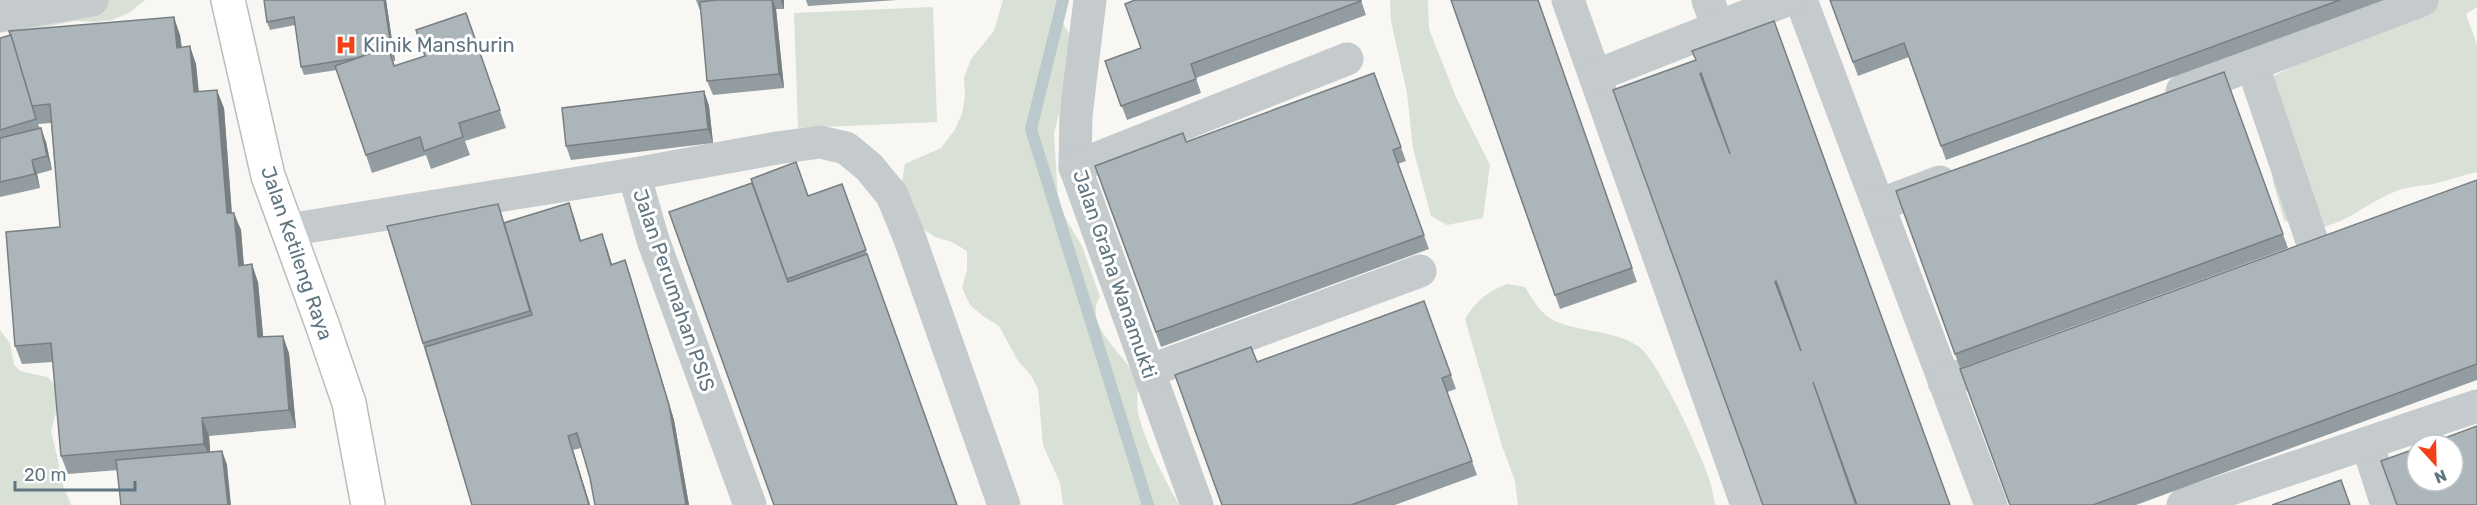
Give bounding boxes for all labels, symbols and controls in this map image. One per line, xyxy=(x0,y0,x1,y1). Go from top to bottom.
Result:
hospital icon: Klinik Manshurin xyxy=(334,33,358,57)
place label: Klinik Manshurin xyxy=(363,33,515,57)
street label: Jalan Ketileng Raya xyxy=(256,163,338,343)
street label: Jalan Graha Wanamukti xyxy=(1068,167,1162,381)
street label: Jalan Perumahan PSIS xyxy=(628,186,720,394)
north arrow xyxy=(2405,433,2465,493)
scale bar xyxy=(15,454,135,492)
text: 20 m xyxy=(24,464,66,486)
text: N xyxy=(2432,465,2449,487)

